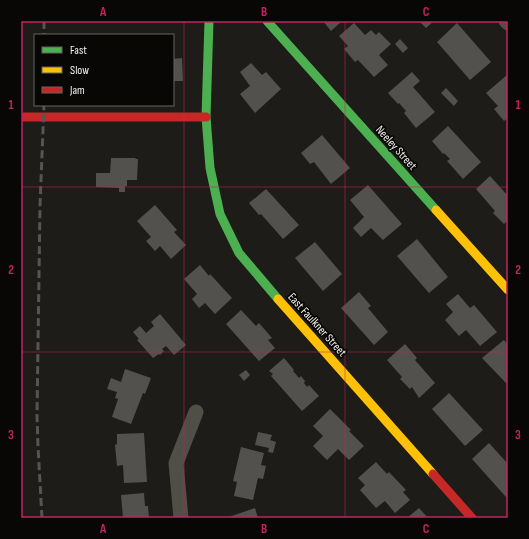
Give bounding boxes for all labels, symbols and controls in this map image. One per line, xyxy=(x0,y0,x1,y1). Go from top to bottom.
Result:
text: A xyxy=(99,4,107,20)
text: B xyxy=(261,4,267,20)
text: C xyxy=(423,4,430,20)
legend xyxy=(34,34,174,106)
text: Fast xyxy=(70,43,87,58)
text: Slow xyxy=(70,63,89,78)
text: Jam xyxy=(69,83,85,98)
text: 1 xyxy=(8,97,14,113)
text: 1 xyxy=(515,97,521,113)
street label: Neeley Street xyxy=(372,123,420,174)
text: 2 xyxy=(8,262,14,278)
text: 2 xyxy=(515,262,521,278)
street label: East Faulkner Street xyxy=(284,290,350,360)
text: 3 xyxy=(8,427,14,443)
text: 3 xyxy=(515,427,521,443)
text: A xyxy=(99,521,107,537)
text: B xyxy=(261,521,267,537)
text: C xyxy=(423,521,430,537)

